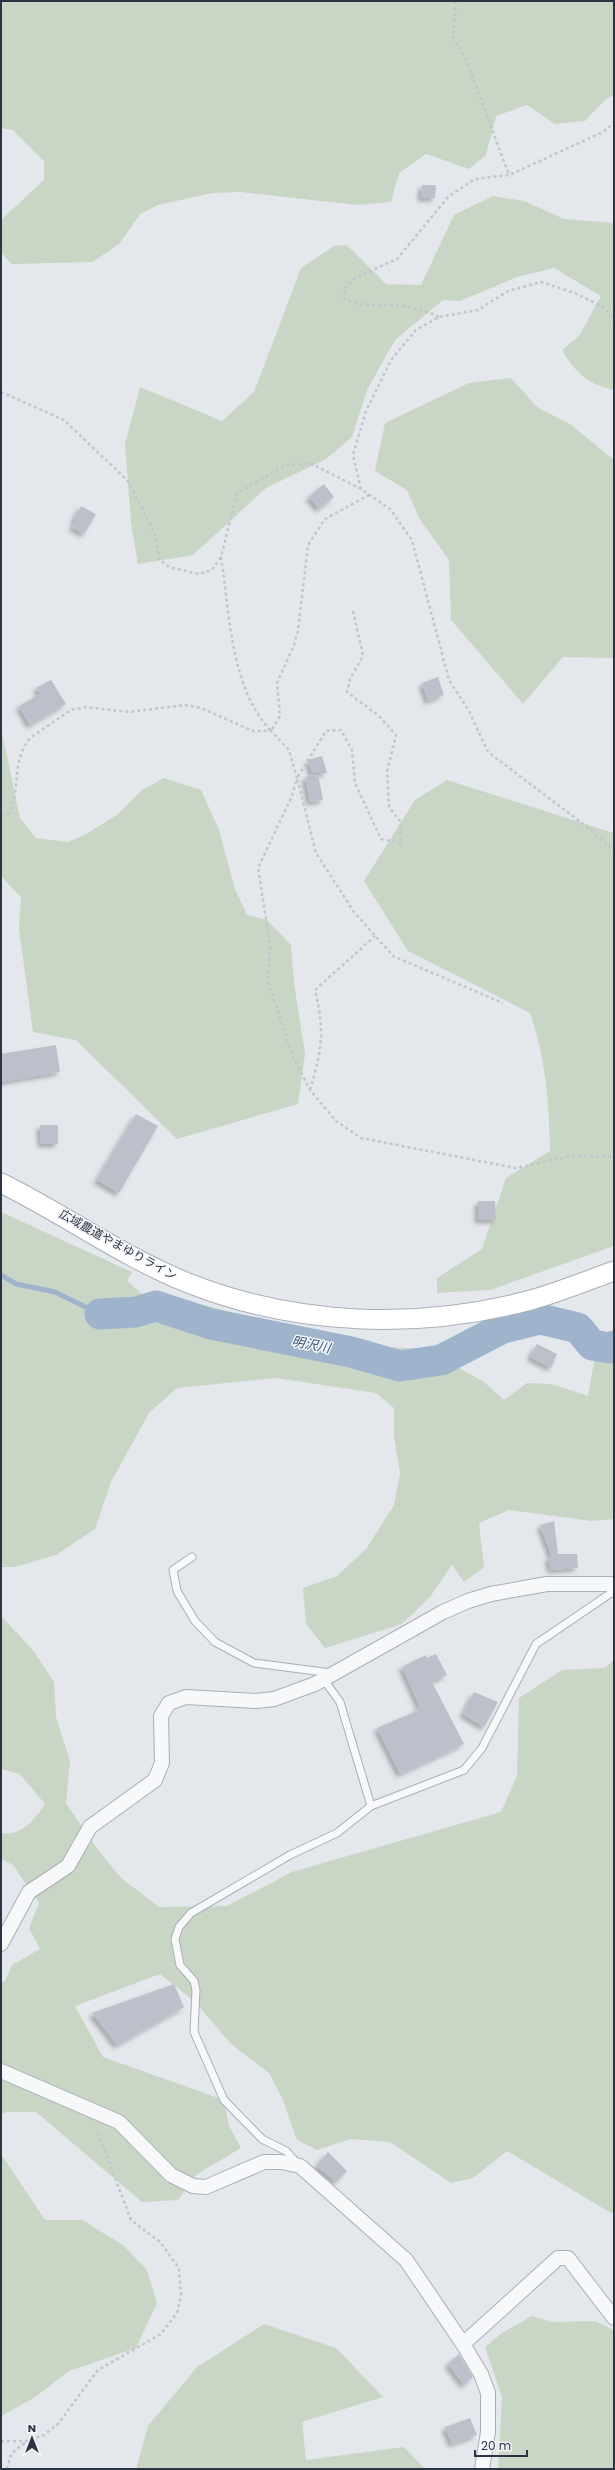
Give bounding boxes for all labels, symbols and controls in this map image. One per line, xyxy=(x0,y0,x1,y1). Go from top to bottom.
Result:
street label: 広域農道やまゆりライン xyxy=(56,1205,180,1284)
water label: 明沢川 xyxy=(290,1331,334,1358)
north arrow xyxy=(12,2418,52,2458)
text: N xyxy=(28,2420,36,2436)
scale bar xyxy=(475,2432,527,2458)
text: 20 m xyxy=(481,2437,511,2454)

